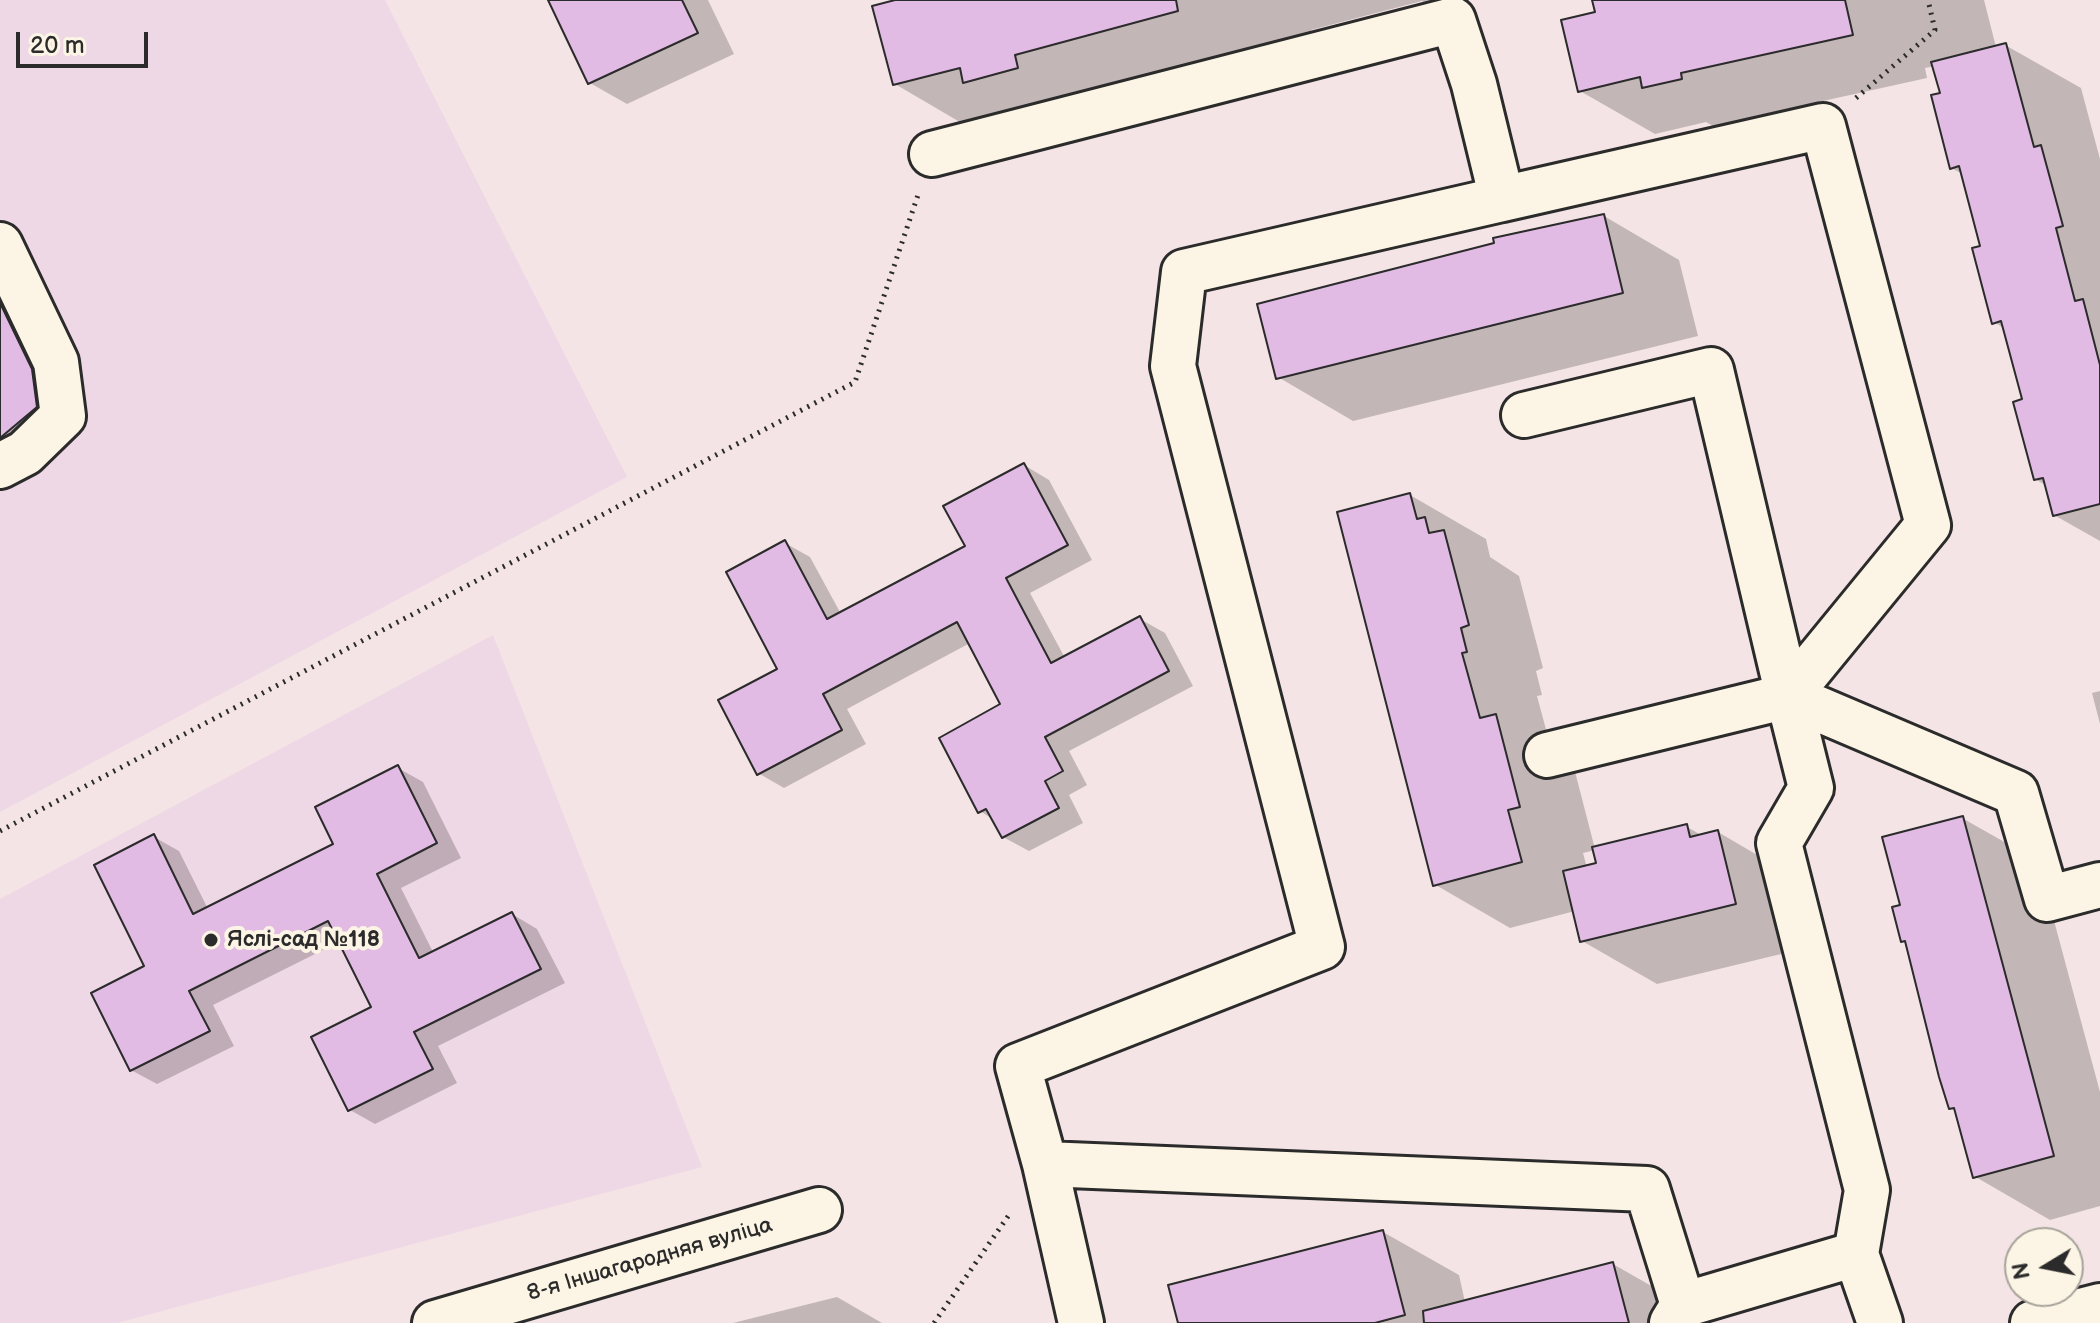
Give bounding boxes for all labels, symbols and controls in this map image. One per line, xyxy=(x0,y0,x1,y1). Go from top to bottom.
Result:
scale bar xyxy=(20,16,152,66)
text: 20 m xyxy=(30,31,85,60)
place label: Яслі-сад №118 xyxy=(227,927,380,953)
marker: Яслі-сад №118 xyxy=(202,931,220,949)
street label: 8-я Іншагародняя вуліца xyxy=(524,1212,776,1308)
north arrow xyxy=(2004,1227,2084,1307)
text: N xyxy=(2007,1260,2037,1281)

